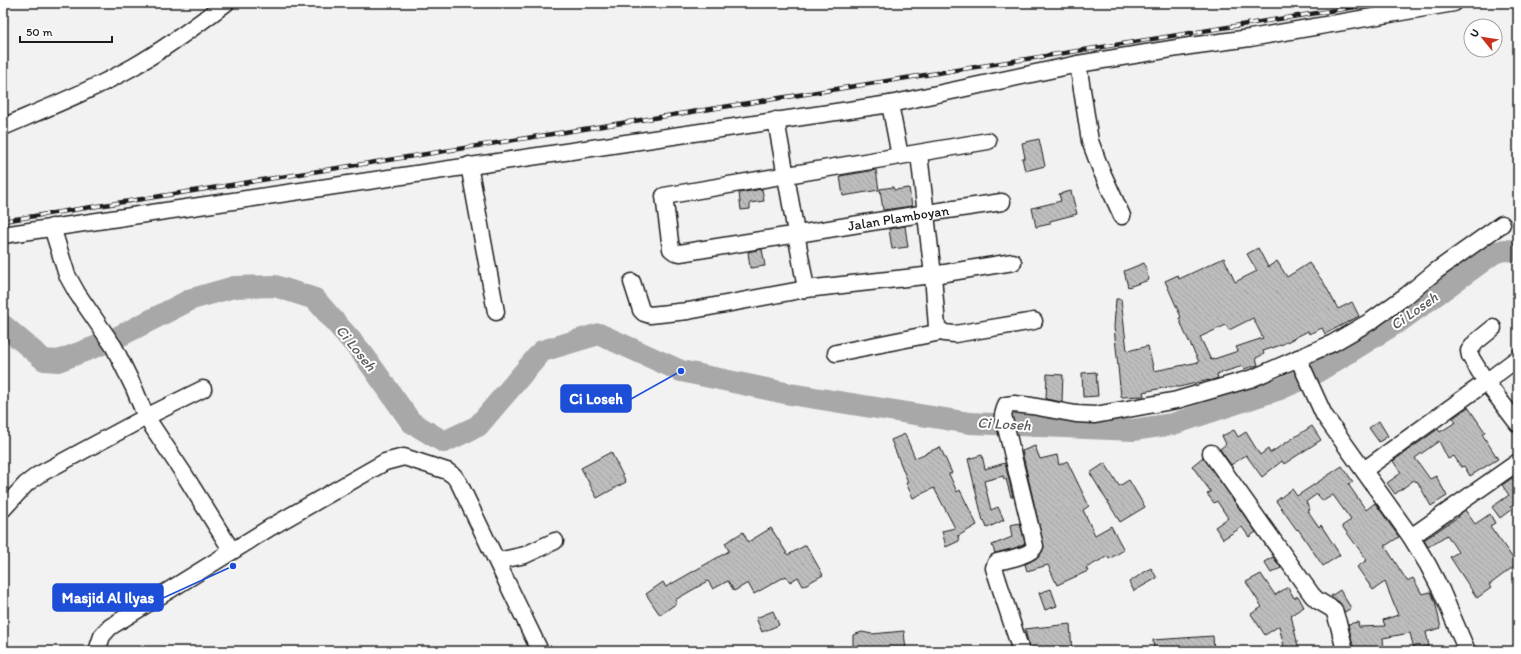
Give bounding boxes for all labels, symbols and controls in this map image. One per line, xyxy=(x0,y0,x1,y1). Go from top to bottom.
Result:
scale bar xyxy=(20,18,112,44)
north arrow xyxy=(1463,18,1503,58)
text: 50 m xyxy=(26,25,52,39)
text: U xyxy=(1467,27,1482,40)
street label: Jalan Plamboyan xyxy=(846,202,950,235)
water label: Ci Loseh xyxy=(1387,288,1441,334)
water label: Ci Loseh xyxy=(332,321,380,375)
callout: Ci Loseh xyxy=(561,385,631,412)
text: Ci Loseh xyxy=(569,390,623,408)
water label: Ci Loseh xyxy=(977,414,1032,434)
callout: Masjid Al Ilyas xyxy=(53,584,163,611)
text: Masjid Al Ilyas xyxy=(62,589,154,608)

